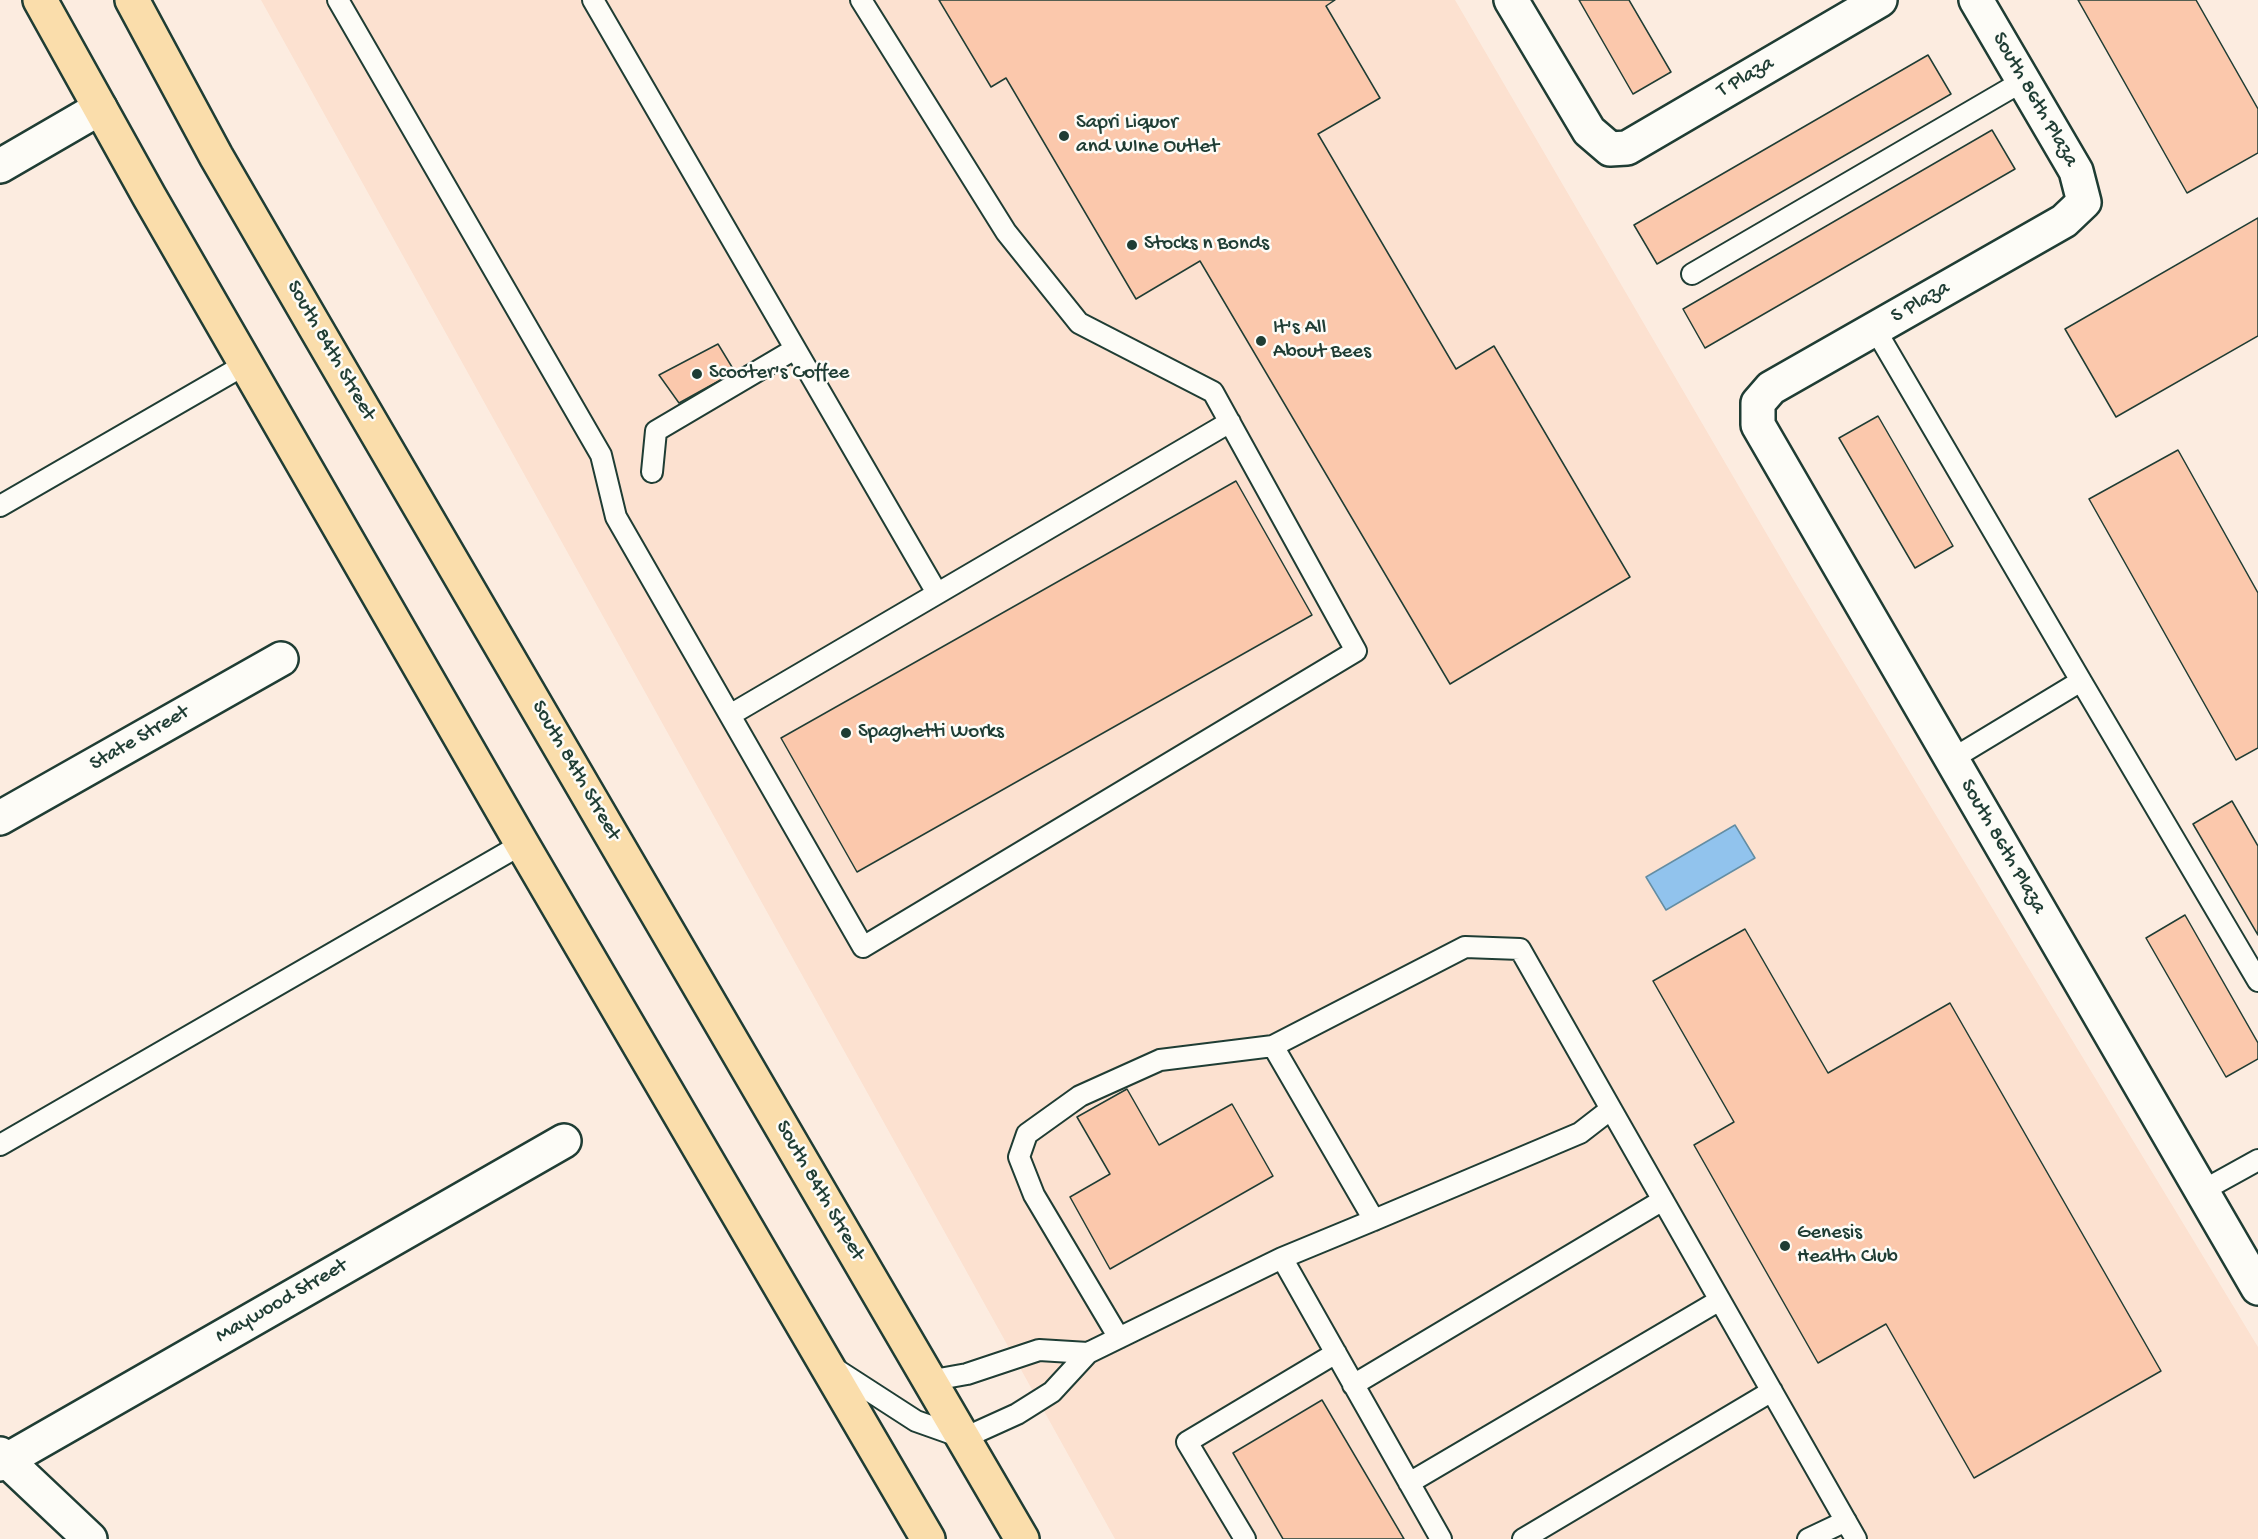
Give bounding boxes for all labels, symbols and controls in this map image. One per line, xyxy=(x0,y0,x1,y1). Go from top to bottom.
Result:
street label: South 86th Plaza xyxy=(1985,28,2083,172)
street label: T Plaza xyxy=(1713,52,1779,104)
place label: Sapri Liquor and WIne Outlet xyxy=(1076,111,1219,161)
marker: Sapri Liquor and WIne Outlet xyxy=(1057,129,1071,143)
place label: Stocks n Bonds xyxy=(1144,232,1269,258)
marker: Stocks n Bonds xyxy=(1125,238,1139,252)
street label: South 84th Street xyxy=(280,276,380,426)
street label: S Plaza xyxy=(1887,276,1955,330)
place label: It's All About Bees xyxy=(1273,316,1371,366)
marker: It's All About Bees xyxy=(1254,334,1268,348)
place label: Scooter's Coffee xyxy=(709,361,849,387)
marker: Scooter's Coffee xyxy=(690,367,704,381)
street label: South 84th Street xyxy=(525,696,625,846)
street label: State Street xyxy=(86,700,194,778)
place label: Spaghetti Works xyxy=(858,720,1004,746)
marker: Spaghetti Works xyxy=(839,726,853,740)
street label: South 86th Plaza xyxy=(1953,775,2051,919)
street label: South 84th Street xyxy=(769,1116,869,1266)
place label: Genesis Health Club xyxy=(1797,1221,1898,1271)
marker: Genesis Health Club xyxy=(1778,1239,1792,1253)
street label: Maywood Street xyxy=(212,1254,352,1350)

